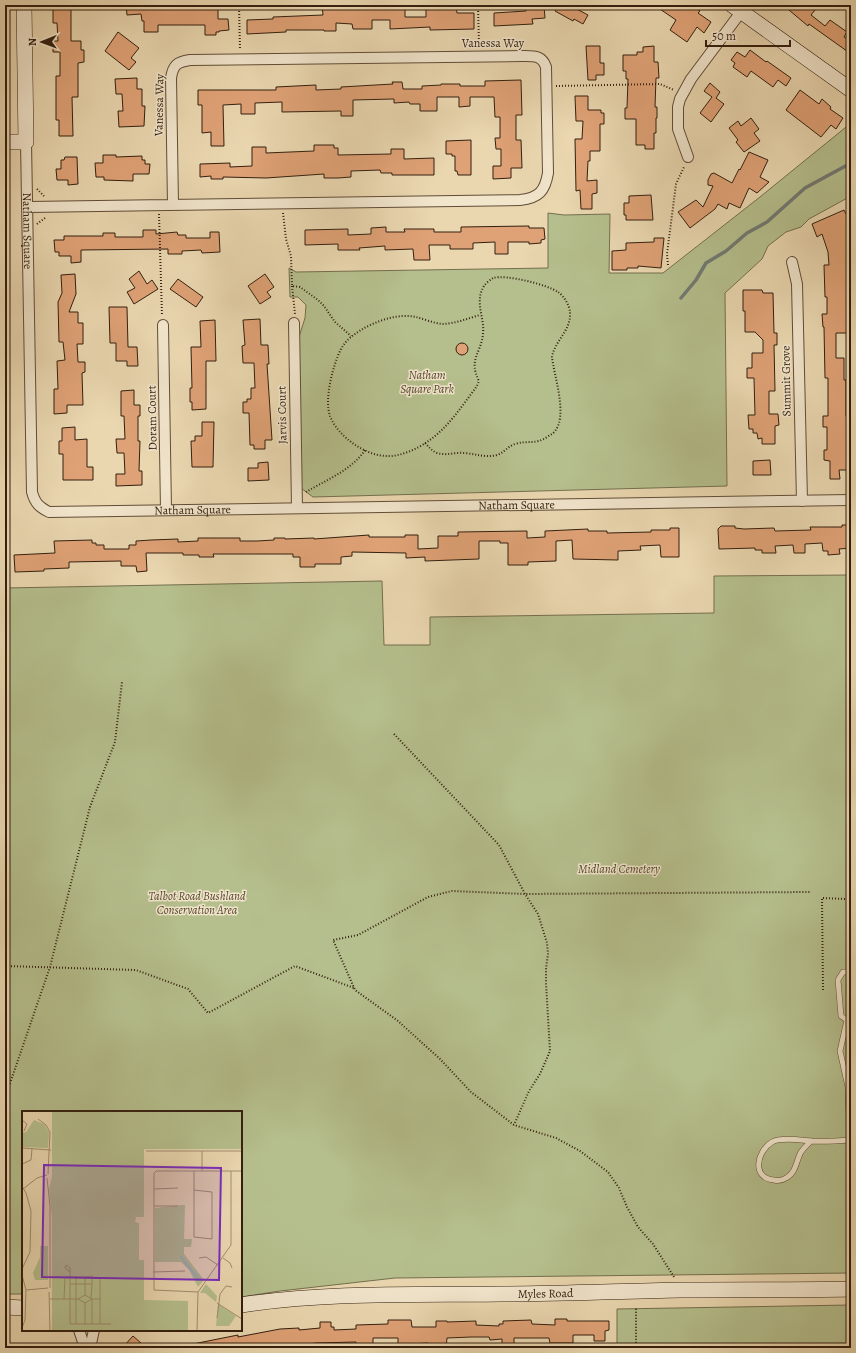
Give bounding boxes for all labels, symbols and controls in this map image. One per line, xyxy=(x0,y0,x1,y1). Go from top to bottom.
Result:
north arrow xyxy=(22,22,62,62)
scale bar xyxy=(706,22,790,48)
text: 50 m xyxy=(712,28,736,44)
street label: Vanessa Way xyxy=(461,35,525,51)
text: N xyxy=(25,38,40,46)
street label: Vanessa Way xyxy=(150,73,168,137)
street label: Natham Square xyxy=(19,193,36,269)
street label: Summit Grove xyxy=(777,345,795,417)
park label: Natham Square Park xyxy=(400,367,455,397)
street label: Doram Court xyxy=(143,385,161,451)
street label: Jarvis Court xyxy=(273,386,291,444)
street label: Natham Square xyxy=(478,496,555,514)
street label: Natham Square xyxy=(154,501,231,518)
park label: Midland Cemetery xyxy=(578,861,661,877)
park label: Talbot Road Bushland Conservation Area xyxy=(148,888,246,918)
inset map xyxy=(22,1111,242,1331)
street label: Myles Road xyxy=(518,1285,574,1302)

